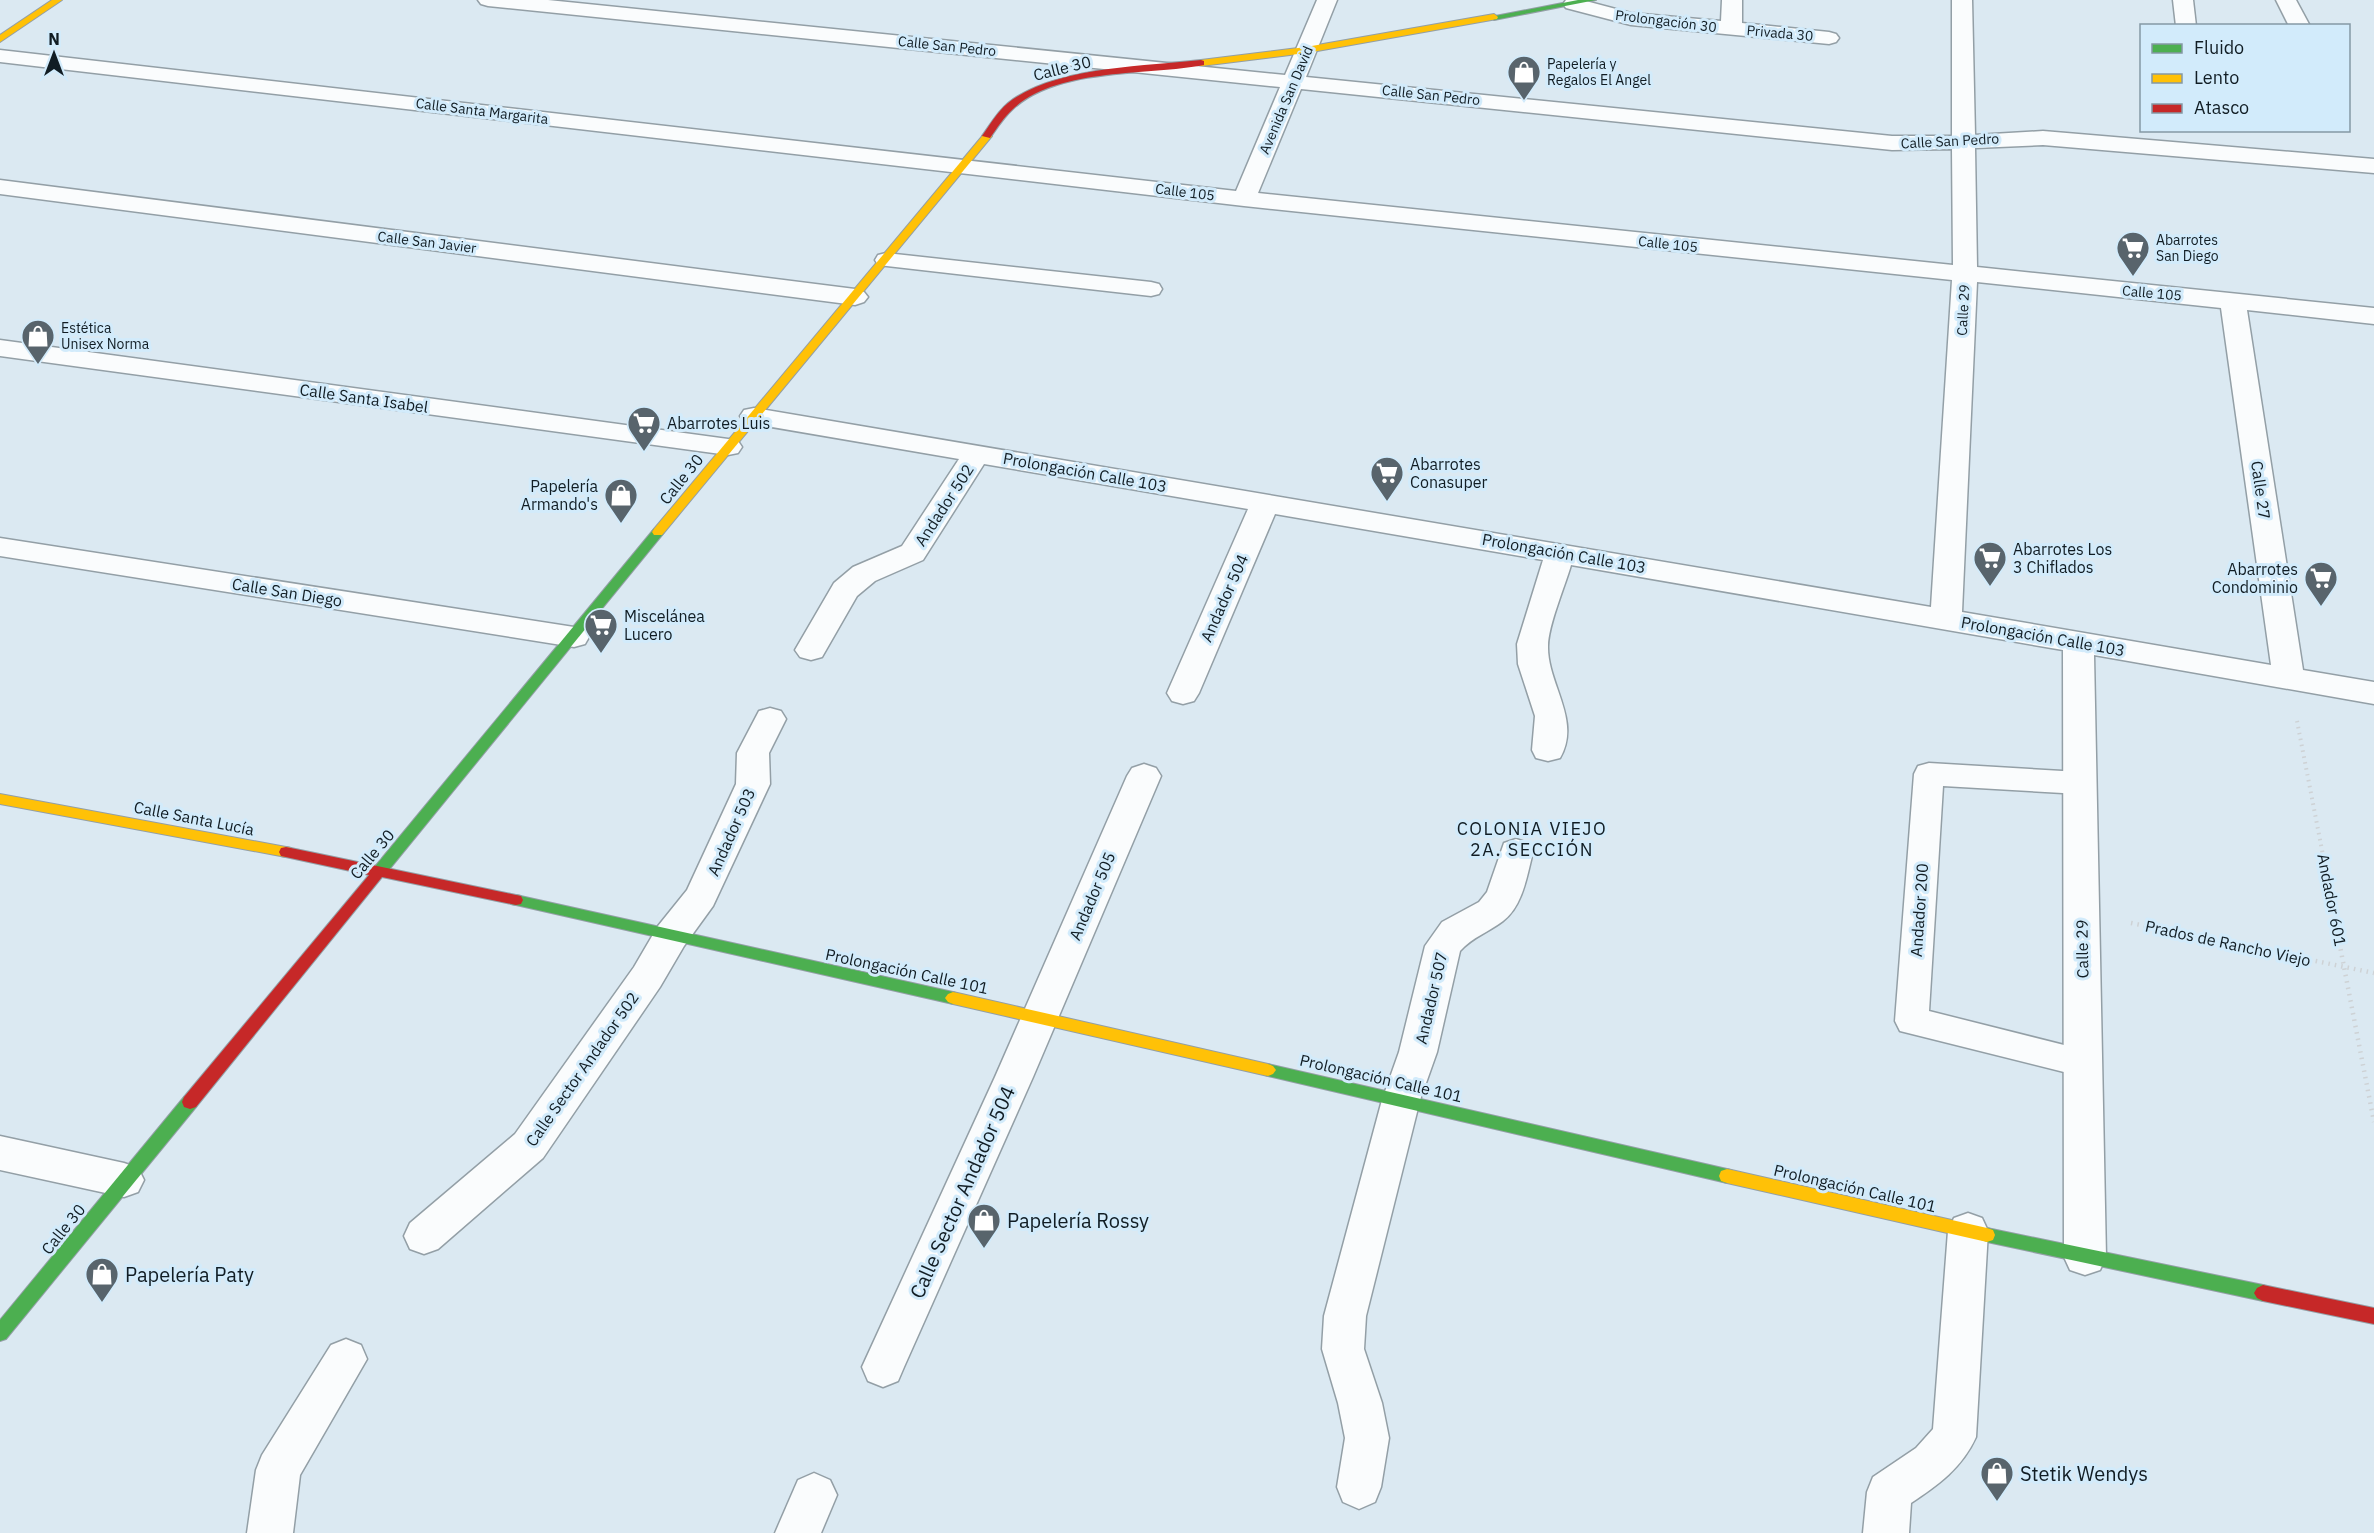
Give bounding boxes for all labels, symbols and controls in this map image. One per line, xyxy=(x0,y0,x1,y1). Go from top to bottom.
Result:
street label: Prolongación 30 xyxy=(1614,6,1718,36)
street label: Privada 30 xyxy=(1746,21,1814,45)
north arrow xyxy=(24,24,84,84)
legend xyxy=(2140,24,2350,132)
text: N xyxy=(48,29,60,49)
street label: Calle San Pedro xyxy=(897,32,997,60)
text: Fluido xyxy=(2194,36,2244,59)
street label: Avenida San David xyxy=(1255,43,1317,157)
street label: Calle 30 xyxy=(1031,51,1093,85)
shop icon: Papelería y Regalos El Angel xyxy=(1506,54,1542,101)
place label: Papelería y Regalos El Angel xyxy=(1547,55,1651,89)
text: Lento xyxy=(2194,66,2239,89)
street label: Calle San Pedro xyxy=(1381,81,1481,109)
street label: Calle Santa Margarita xyxy=(415,94,550,128)
text: Atasco xyxy=(2194,96,2249,119)
street label: Calle San Pedro xyxy=(1900,129,2000,153)
street label: Calle 105 xyxy=(1154,179,1216,205)
street label: Calle San Javier xyxy=(377,227,477,257)
supermarket icon: Abarrotes San Diego xyxy=(2115,230,2151,277)
place label: Abarrotes San Diego xyxy=(2156,231,2219,265)
street label: Calle 105 xyxy=(1637,232,1699,256)
street label: Calle 105 xyxy=(2121,281,2183,305)
street label: Calle 29 xyxy=(1953,284,1973,336)
shop icon: Estética Unisex Norma xyxy=(20,318,56,365)
place label: Estética Unisex Norma xyxy=(61,319,150,353)
street label: Calle Santa Isabel xyxy=(298,379,430,417)
supermarket icon: Abarrotes Luis xyxy=(626,405,662,452)
place label: Abarrotes Luis xyxy=(667,413,770,433)
street label: Prolongación Calle 103 xyxy=(1002,448,1168,496)
street label: Calle 30 xyxy=(655,450,707,508)
place label: Abarrotes Conasuper xyxy=(1410,454,1487,492)
supermarket icon: Abarrotes Conasuper xyxy=(1369,455,1405,502)
street label: Calle 27 xyxy=(2247,459,2275,521)
street label: Andador 502 xyxy=(910,460,978,550)
place label: Papelería Armando's xyxy=(521,476,598,514)
shop icon: Papelería Armando's xyxy=(603,477,639,524)
street label: Prolongación Calle 103 xyxy=(1481,529,1647,577)
place label: Abarrotes Los 3 Chiflados xyxy=(2013,539,2112,577)
supermarket icon: Abarrotes Los 3 Chiflados xyxy=(1972,540,2008,587)
street label: Andador 504 xyxy=(1196,551,1252,645)
place label: Abarrotes Condominio xyxy=(2212,559,2298,597)
supermarket icon: Abarrotes Condominio xyxy=(2303,560,2339,607)
street label: Calle San Diego xyxy=(231,573,344,611)
place label: Miscelánea Lucero xyxy=(624,606,705,644)
supermarket icon: Miscelánea Lucero xyxy=(583,607,619,654)
street label: Prolongación Calle 103 xyxy=(1960,612,2126,660)
street label: Andador 503 xyxy=(703,785,759,879)
street label: Calle Santa Lucía xyxy=(132,797,256,840)
district label: COLONIA VIEJO 2A. SECCIÓN xyxy=(1457,817,1607,861)
street label: Calle 30 xyxy=(345,825,399,883)
street label: Andador 505 xyxy=(1064,849,1120,943)
street label: Andador 601 xyxy=(2313,852,2351,948)
street label: Andador 200 xyxy=(1906,862,1932,958)
street label: Prados de Rancho Viejo xyxy=(2143,916,2313,970)
street label: Calle 29 xyxy=(2071,919,2093,979)
street label: Prolongación Calle 101 xyxy=(824,944,990,998)
street label: Andador 507 xyxy=(1411,950,1451,1046)
street label: Calle Sector Andador 502 xyxy=(521,988,643,1150)
street label: Prolongación Calle 101 xyxy=(1298,1050,1464,1106)
street label: Calle Sector Andador 504 xyxy=(903,1082,1021,1302)
street label: Prolongación Calle 101 xyxy=(1772,1160,1938,1216)
street label: Calle 30 xyxy=(37,1200,89,1258)
shop icon: Papelería Rossy xyxy=(966,1202,1002,1249)
place label: Papelería Rossy xyxy=(1007,1207,1149,1234)
shop icon: Papelería Paty xyxy=(84,1256,120,1303)
place label: Papelería Paty xyxy=(125,1261,254,1288)
shop icon: Stetik Wendys xyxy=(1979,1455,2015,1502)
place label: Stetik Wendys xyxy=(2020,1460,2148,1487)

